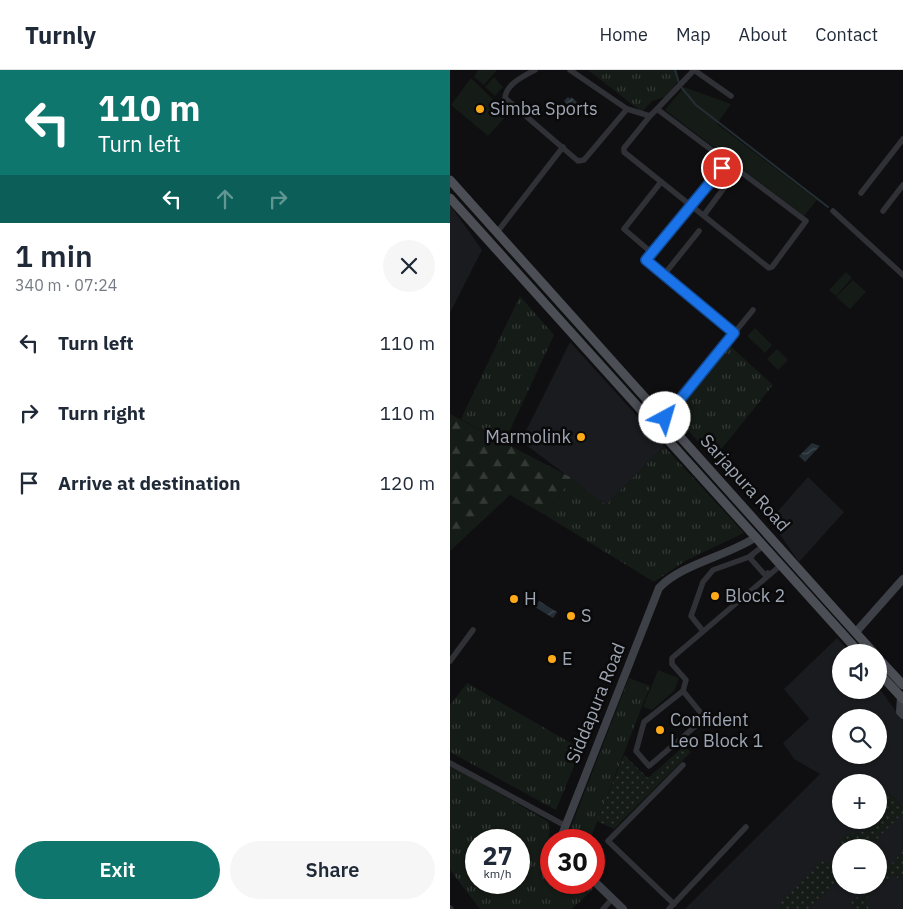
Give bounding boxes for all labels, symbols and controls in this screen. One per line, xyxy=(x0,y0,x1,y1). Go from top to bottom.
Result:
text: Turnly xyxy=(25,19,96,51)
text: Home xyxy=(600,23,648,46)
text: Map xyxy=(676,23,711,46)
text: About xyxy=(739,23,787,46)
text: Contact xyxy=(815,23,878,46)
text: 110 m xyxy=(98,85,201,131)
icon: left xyxy=(15,90,80,155)
place label: Simba Sports xyxy=(490,97,598,120)
marker: Simba Sports xyxy=(474,103,486,115)
text: Turn left xyxy=(98,129,181,158)
pin xyxy=(701,147,743,189)
icon: arrive xyxy=(708,154,736,182)
icon: left xyxy=(158,185,186,213)
icon: ahead xyxy=(211,185,239,213)
icon: right xyxy=(264,185,292,213)
text: 1 min xyxy=(15,236,93,275)
button: close xyxy=(383,240,435,292)
text: 340 m · 07:24 xyxy=(15,275,117,295)
icon: left xyxy=(15,329,43,357)
text: Turn left xyxy=(58,331,134,355)
text: 110 m xyxy=(380,331,435,355)
position arrow xyxy=(638,391,690,443)
icon: right xyxy=(15,399,43,427)
text: Turn right xyxy=(58,401,145,425)
text: 110 m xyxy=(380,401,435,425)
place label: Marmolink xyxy=(485,425,572,448)
street label: Sarjapura Road xyxy=(696,429,795,536)
marker: Marmolink xyxy=(575,431,587,443)
icon: arrive xyxy=(15,469,43,497)
text: Arrive at destination xyxy=(58,471,241,495)
text: 120 m xyxy=(380,471,435,495)
place label: Block 2 xyxy=(725,584,785,607)
place label: H xyxy=(524,587,537,610)
marker: Block 2 xyxy=(709,590,721,602)
marker: H xyxy=(508,593,520,605)
place label: S xyxy=(581,604,591,627)
marker: S xyxy=(565,610,577,622)
street label: Siddapura Road xyxy=(561,639,630,766)
map controls xyxy=(832,644,887,894)
button: sound xyxy=(832,644,887,699)
place label: E xyxy=(562,647,573,670)
marker: E xyxy=(546,653,558,665)
place label: Confident Leo Block 1 xyxy=(670,708,763,752)
button: search xyxy=(832,709,887,764)
marker: Confident Leo Block 1 xyxy=(654,724,666,736)
button: + xyxy=(832,774,887,829)
speed limit sign: 30 xyxy=(540,829,605,894)
text: 27 xyxy=(482,839,513,872)
button: − xyxy=(832,839,887,894)
button: Exit xyxy=(15,841,220,899)
button: Share xyxy=(230,841,435,899)
text: km/h xyxy=(483,866,512,881)

